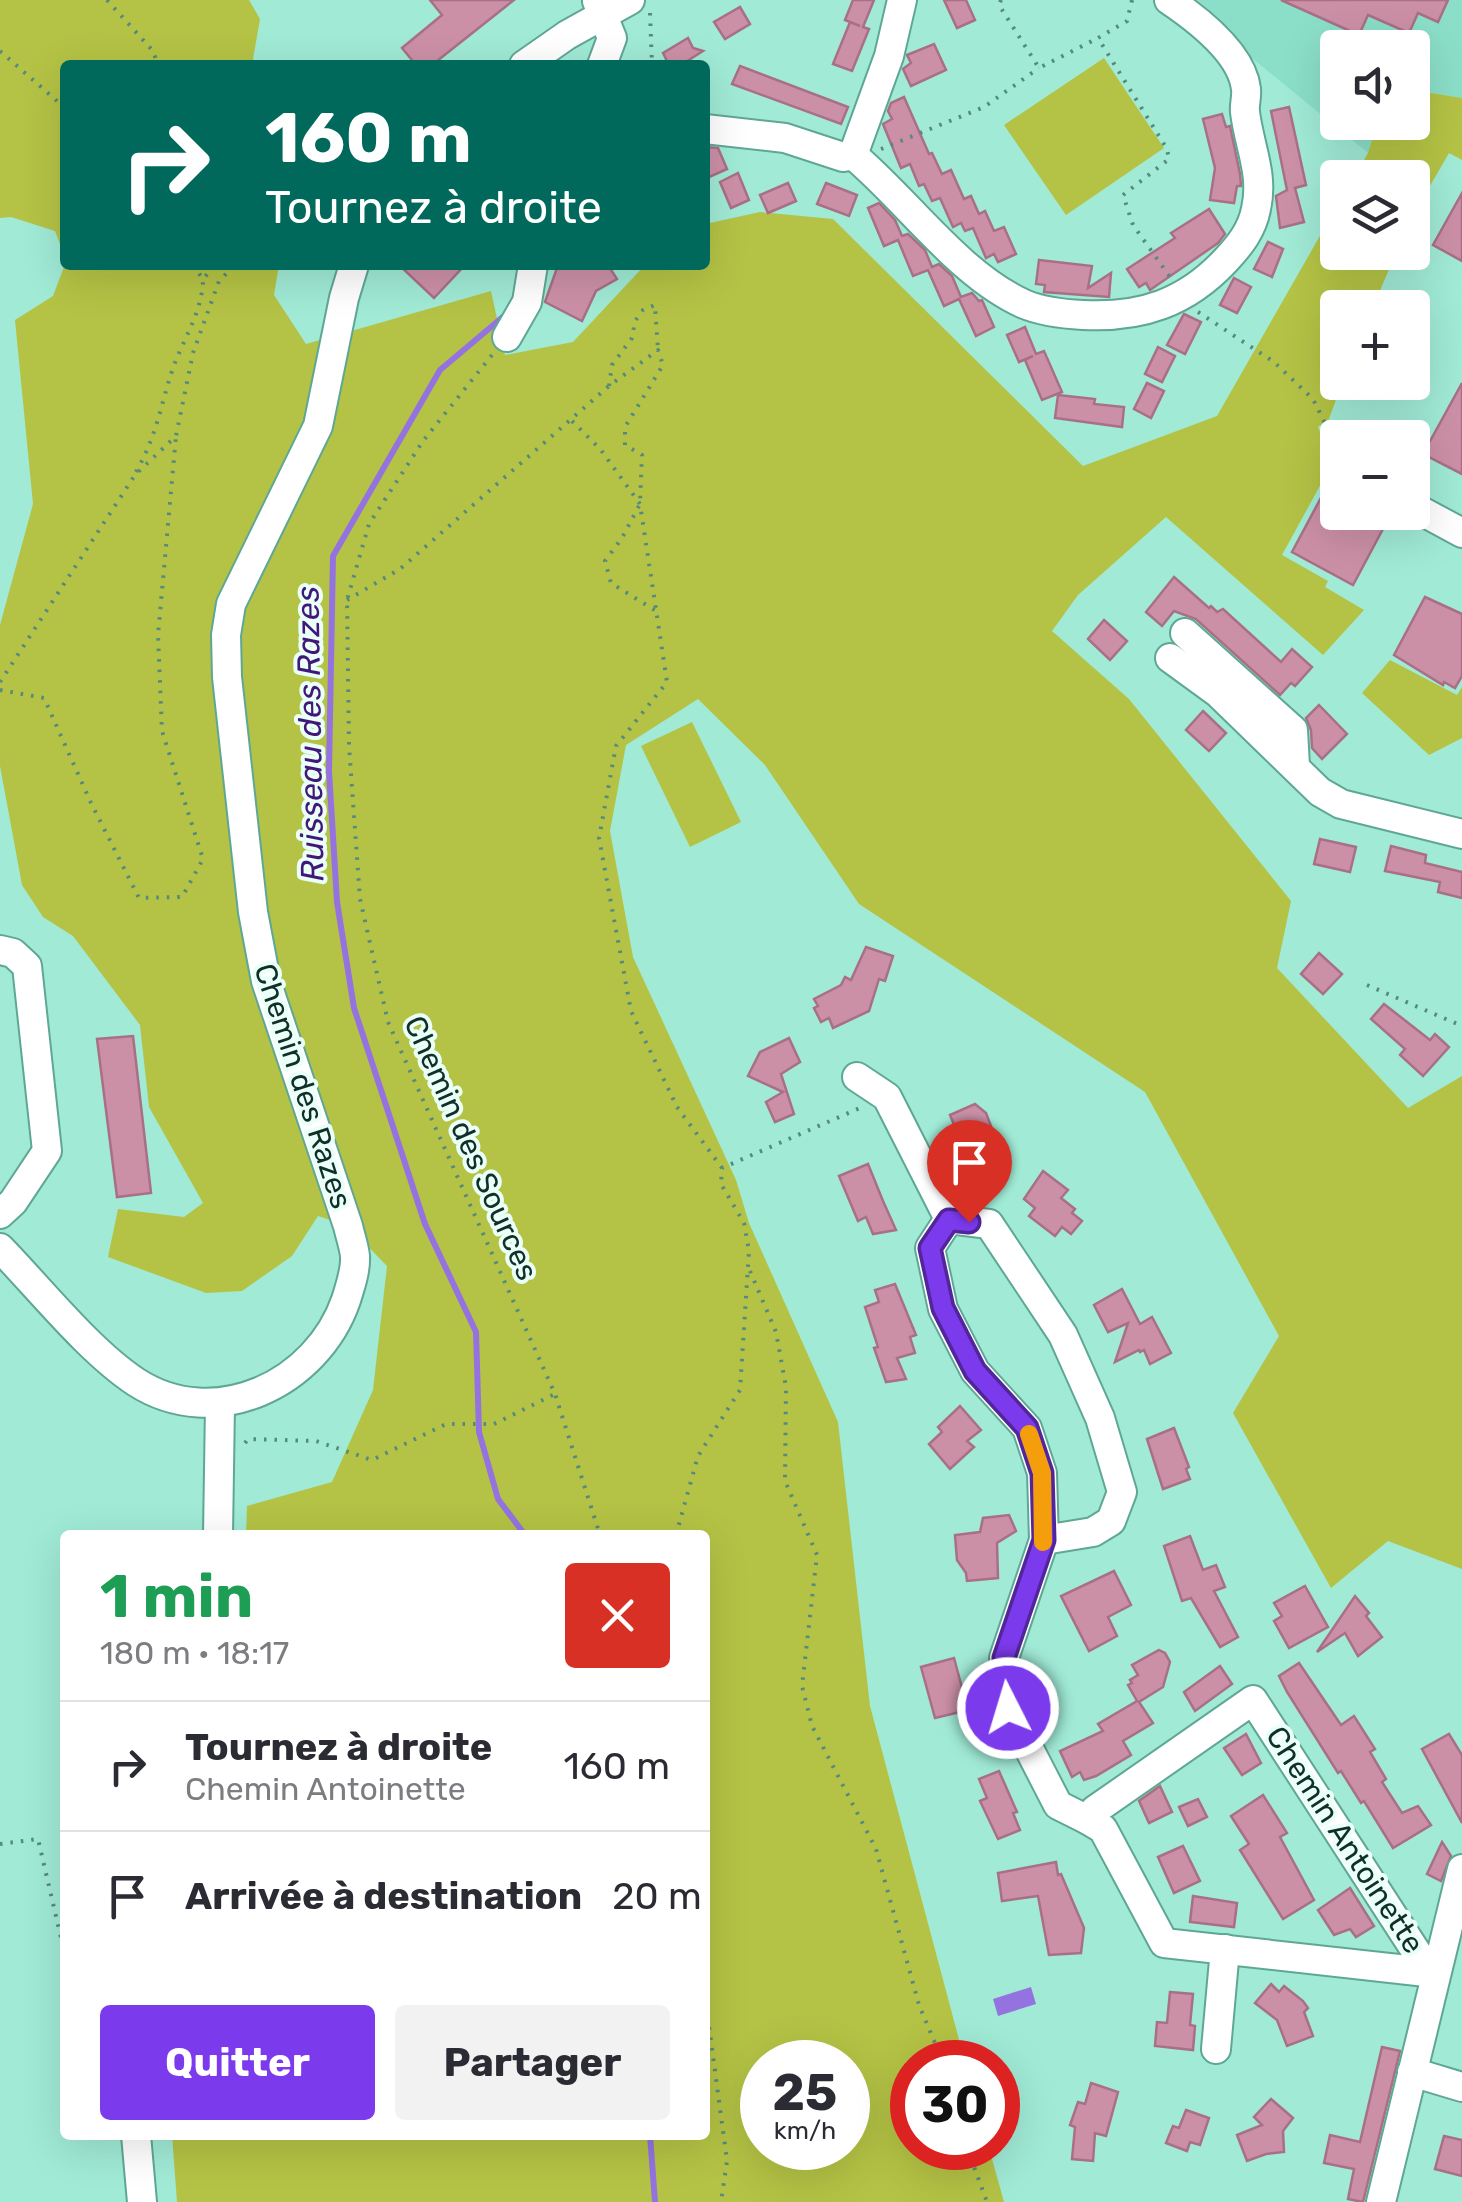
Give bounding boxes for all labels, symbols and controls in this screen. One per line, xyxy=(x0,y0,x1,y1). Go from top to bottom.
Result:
map controls xyxy=(1320,30,1430,530)
button: sound xyxy=(1320,30,1430,140)
text: 160 m xyxy=(265,97,472,180)
icon: right xyxy=(100,100,230,230)
button: layers xyxy=(1320,160,1430,270)
text: Tournez à droite xyxy=(265,181,602,234)
button: + xyxy=(1320,290,1430,400)
button: − xyxy=(1320,420,1430,530)
water label: Ruisseau des Razes xyxy=(288,586,332,882)
street label: Chemin des Razes xyxy=(246,959,360,1213)
street label: Chemin des Sources xyxy=(396,1010,546,1286)
pin xyxy=(927,1120,1012,1223)
icon: arrive xyxy=(942,1135,997,1190)
text: 1 min xyxy=(100,1561,253,1632)
button: close xyxy=(565,1563,670,1668)
text: 180 m · 18:17 xyxy=(100,1634,289,1672)
position arrow xyxy=(956,1656,1060,1760)
street label: Chemin Antoinette xyxy=(1258,1720,1432,1960)
text: Tournez à droite xyxy=(185,1724,492,1770)
icon: right xyxy=(100,1739,155,1794)
text: 160 m xyxy=(564,1743,670,1789)
text: Chemin Antoinette xyxy=(185,1770,466,1808)
icon: arrive xyxy=(100,1869,155,1924)
text: Arrivée à destination xyxy=(185,1873,582,1919)
text: 20 m xyxy=(612,1873,702,1919)
button: Quitter xyxy=(100,2005,375,2120)
button: Partager xyxy=(395,2005,670,2120)
speed limit sign: 30 xyxy=(890,2040,1020,2170)
text: 25 xyxy=(773,2063,837,2123)
text: km/h xyxy=(774,2116,836,2145)

